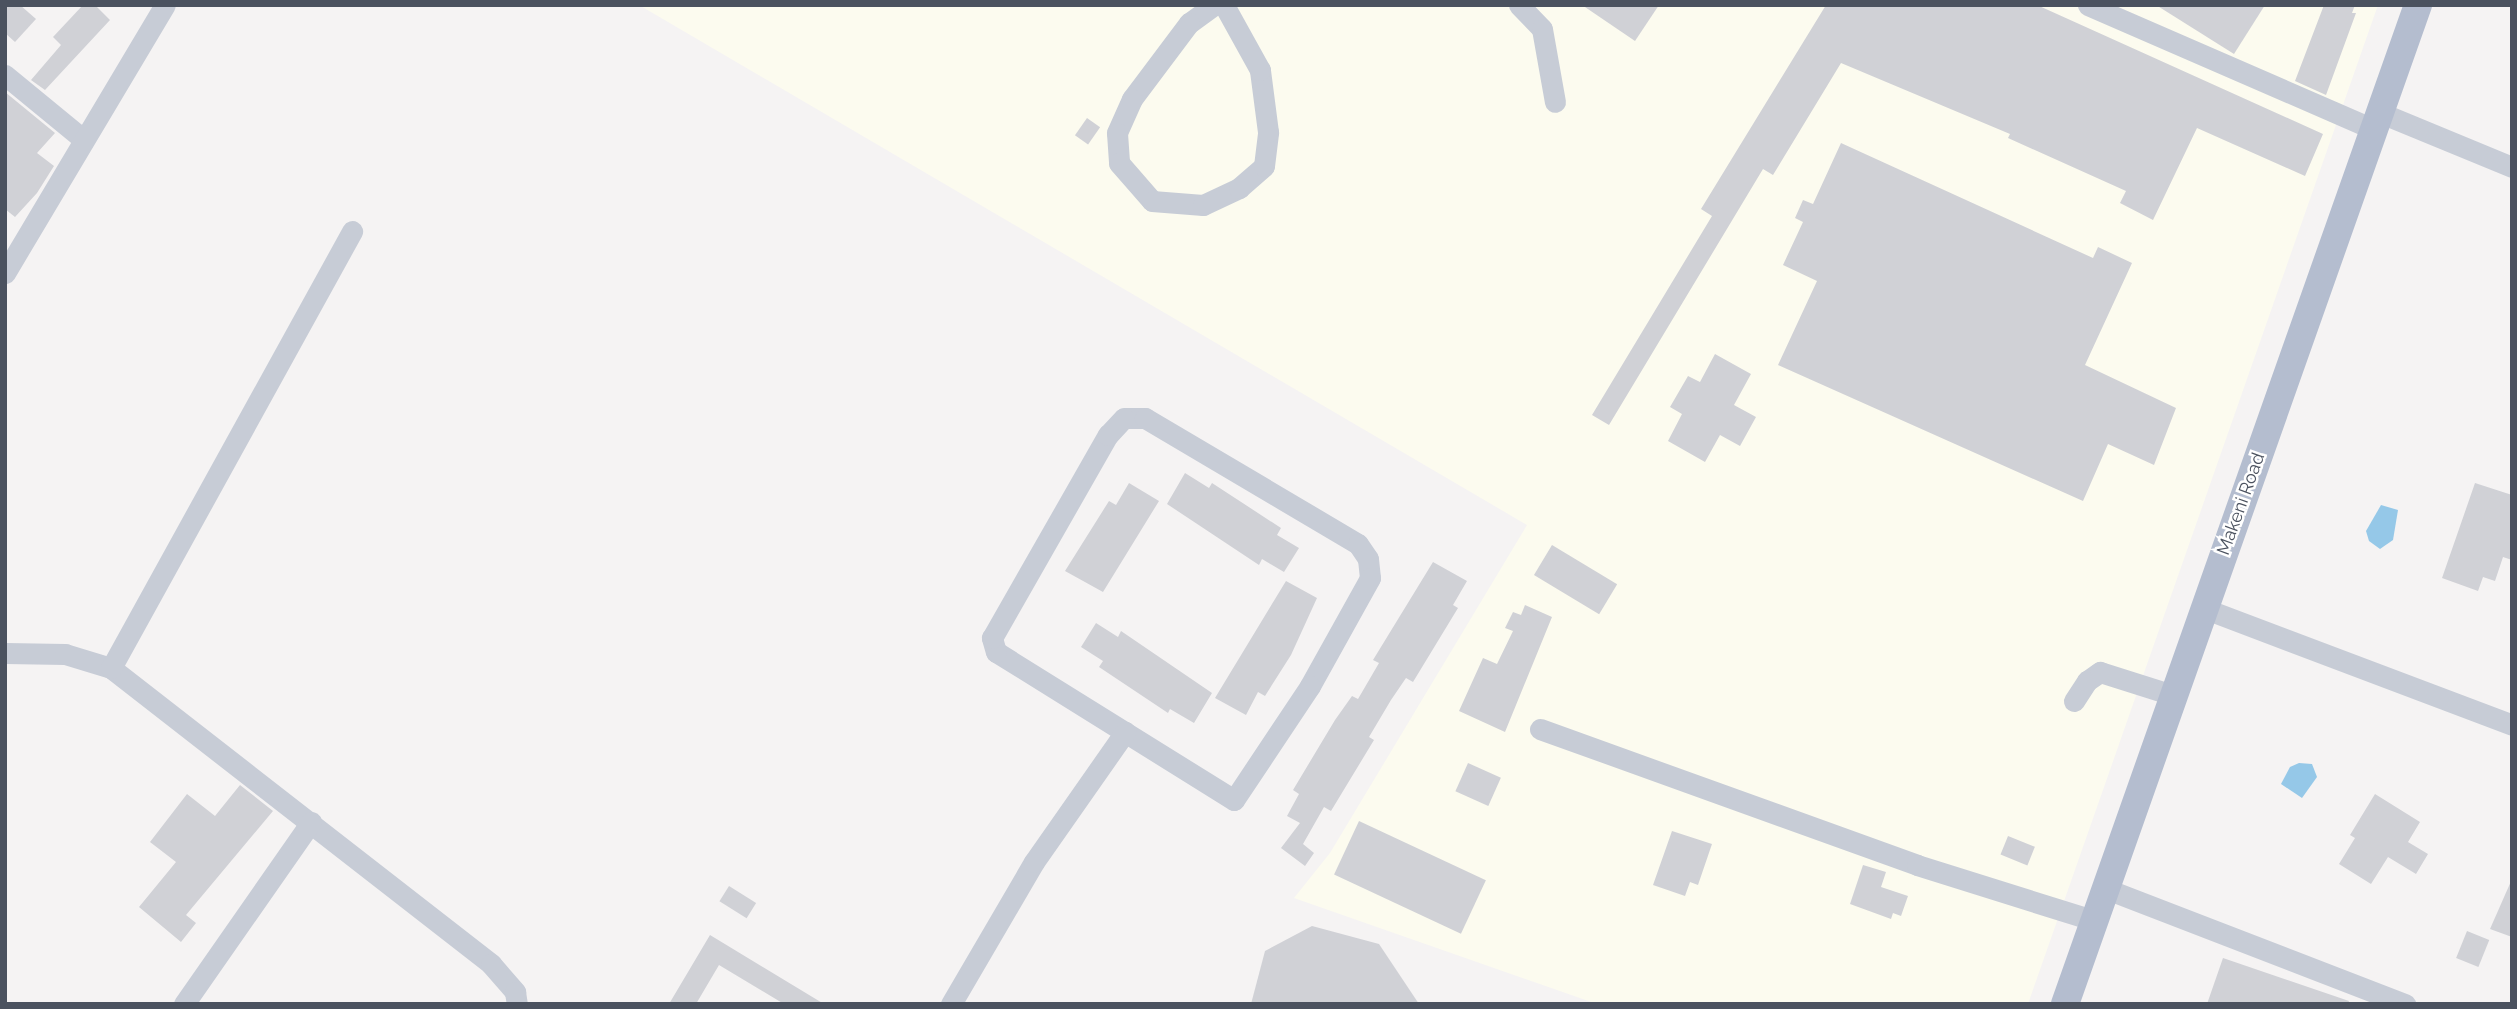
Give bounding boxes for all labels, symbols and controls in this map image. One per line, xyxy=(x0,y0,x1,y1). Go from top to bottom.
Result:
street label: Makeni Road xyxy=(2213,450,2269,558)

